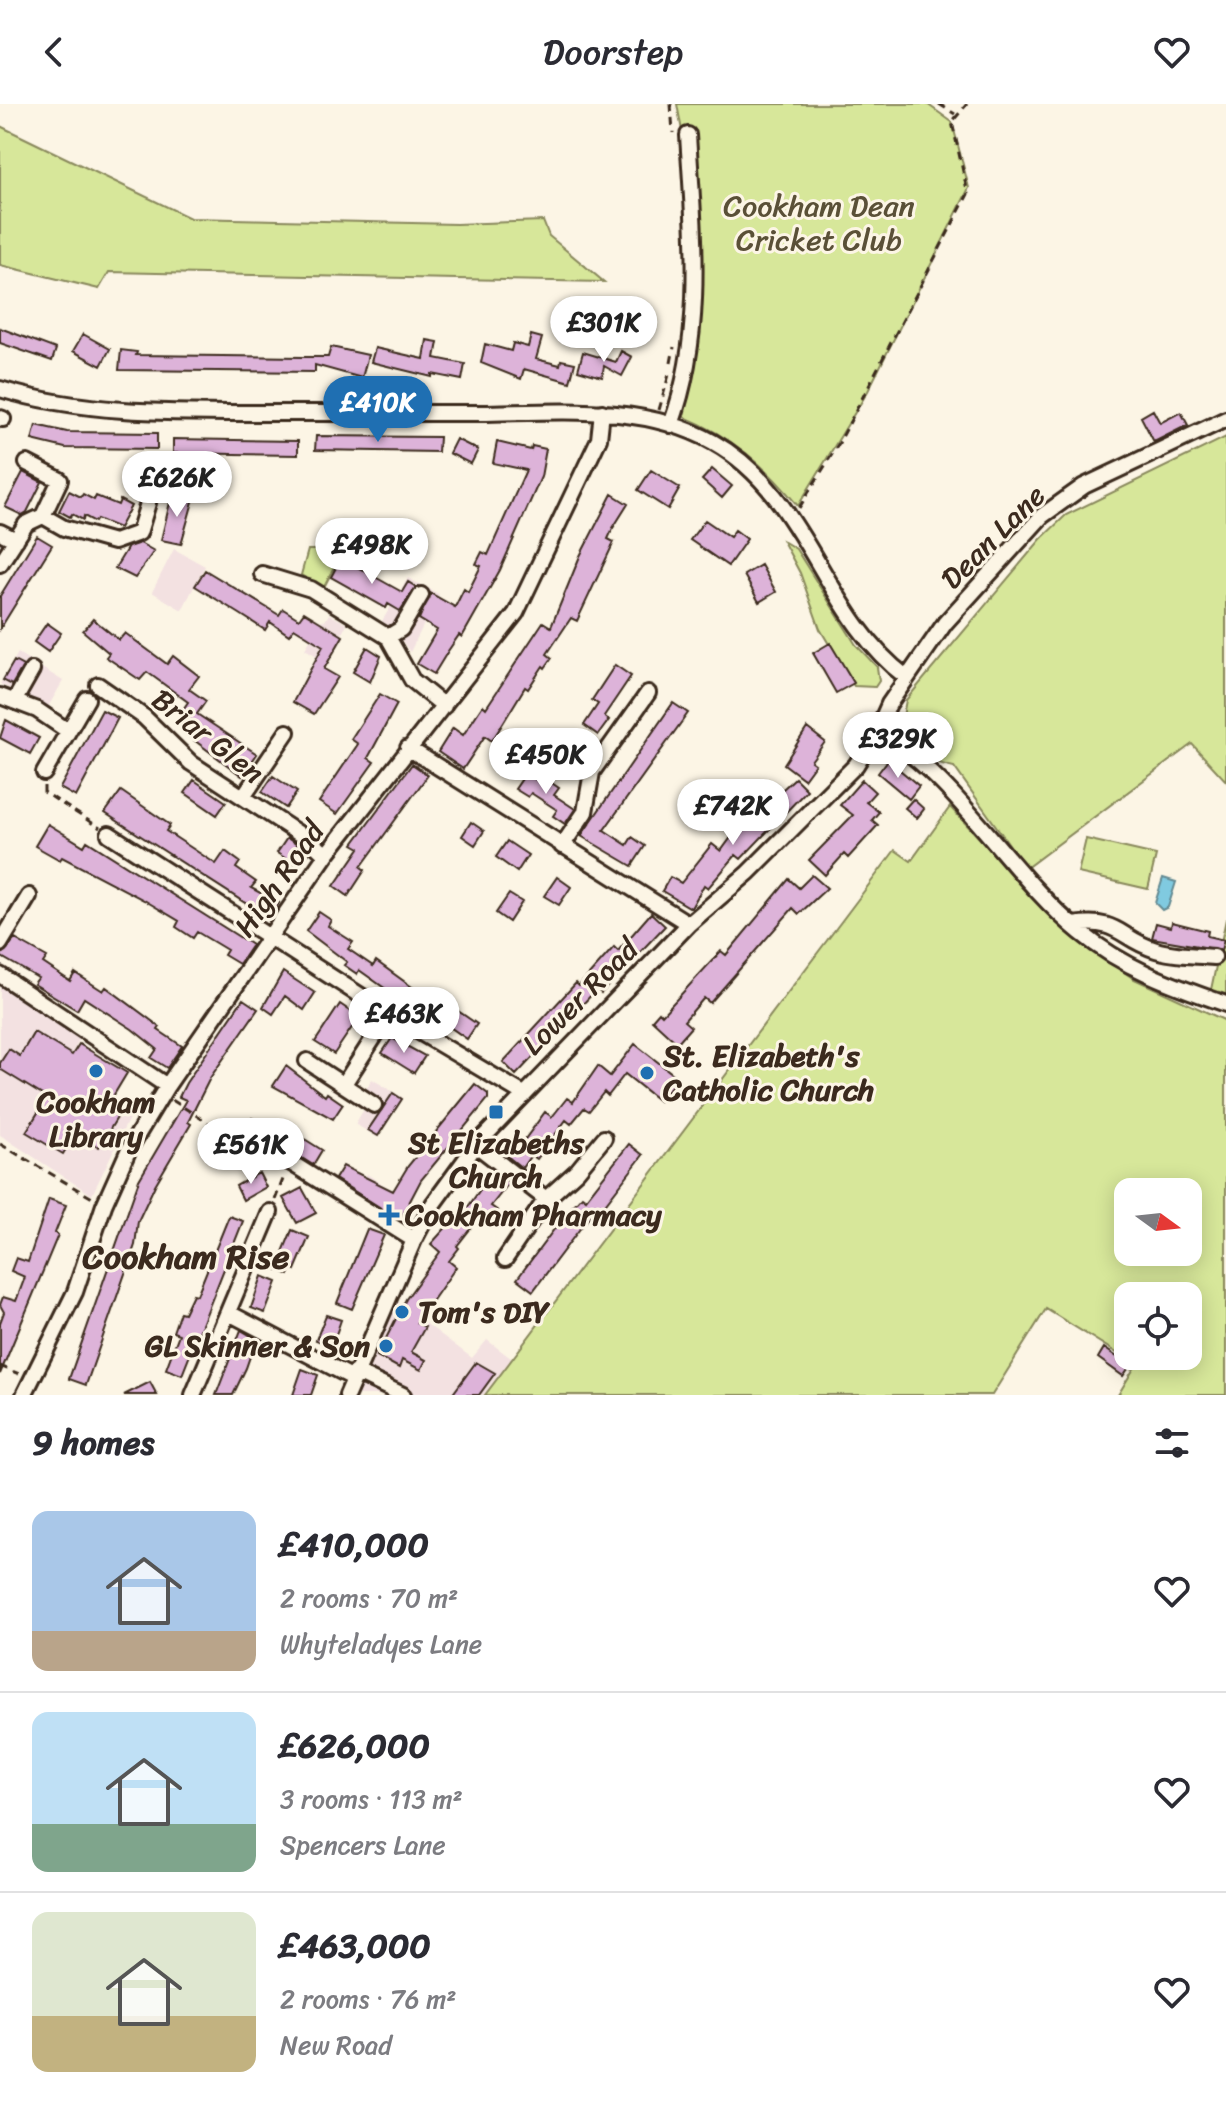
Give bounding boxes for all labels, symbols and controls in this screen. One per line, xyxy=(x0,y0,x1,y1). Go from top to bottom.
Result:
text: Doorstep xyxy=(543,20,683,84)
icon: back xyxy=(32,30,76,74)
icon: heart xyxy=(1150,30,1194,74)
park label: Cookham Dean Cricket Club xyxy=(723,179,915,267)
pin: £301K xyxy=(548,296,660,364)
text: £301K xyxy=(568,299,640,345)
pin: £410K xyxy=(322,376,434,444)
text: £410K xyxy=(341,379,415,425)
pin: £626K xyxy=(121,451,233,519)
text: £626K xyxy=(140,454,214,500)
street label: Dean Lane xyxy=(927,471,1059,603)
pin: £498K xyxy=(316,518,428,586)
text: £498K xyxy=(333,521,411,567)
street label: Briar Glen xyxy=(139,674,277,798)
pin: £329K xyxy=(842,712,954,780)
text: £329K xyxy=(861,715,935,761)
pin: £450K xyxy=(490,728,602,796)
text: £450K xyxy=(507,731,585,777)
pin: £742K xyxy=(677,779,789,847)
text: £742K xyxy=(695,782,771,828)
street label: High Road xyxy=(219,807,340,949)
street label: Lower Road xyxy=(508,924,653,1069)
pin: £463K xyxy=(348,987,460,1055)
text: £463K xyxy=(367,990,441,1036)
place label: St. Elizabeth's Catholic Church xyxy=(662,1029,874,1117)
marker: Cookham Library xyxy=(87,1062,105,1080)
marker: St. Elizabeth's Catholic Church xyxy=(638,1064,656,1082)
place label: Cookham Library xyxy=(36,1075,155,1163)
marker: St Elizabeths Church xyxy=(487,1103,505,1121)
place label: St Elizabeths Church xyxy=(407,1116,585,1204)
pin: £561K xyxy=(195,1118,307,1186)
text: £561K xyxy=(215,1121,287,1167)
north arrow xyxy=(1114,1178,1202,1266)
map controls xyxy=(1114,1178,1202,1370)
place label: Cookham Pharmacy xyxy=(404,1188,663,1242)
marker: Cookham Pharmacy xyxy=(380,1206,398,1224)
district label: Cookham Rise xyxy=(82,1227,290,1287)
button: locate xyxy=(1114,1282,1202,1370)
place label: Tom's DIY xyxy=(418,1285,551,1339)
marker: Tom's DIY xyxy=(393,1303,411,1321)
place label: GL Skinner & Son xyxy=(145,1319,371,1373)
marker: GL Skinner & Son xyxy=(377,1337,395,1355)
text: 9 homes xyxy=(32,1413,154,1473)
icon: filters xyxy=(1150,1421,1194,1465)
text: £410,000 xyxy=(280,1515,429,1575)
icon: home xyxy=(96,1543,192,1639)
icon: heart xyxy=(1150,1569,1194,1613)
text: 2 rooms · 70 m² xyxy=(280,1575,458,1621)
text: Whyteladyes Lane xyxy=(280,1621,482,1667)
text: £626,000 xyxy=(280,1716,430,1776)
icon: home xyxy=(96,1744,192,1840)
icon: heart xyxy=(1150,1770,1194,1814)
text: 3 rooms · 113 m² xyxy=(280,1776,463,1822)
text: Spencers Lane xyxy=(280,1822,446,1868)
text: £463,000 xyxy=(280,1916,431,1976)
icon: home xyxy=(96,1944,192,2040)
icon: heart xyxy=(1150,1970,1194,2014)
text: 2 rooms · 76 m² xyxy=(280,1976,457,2022)
text: New Road xyxy=(280,2022,392,2068)

